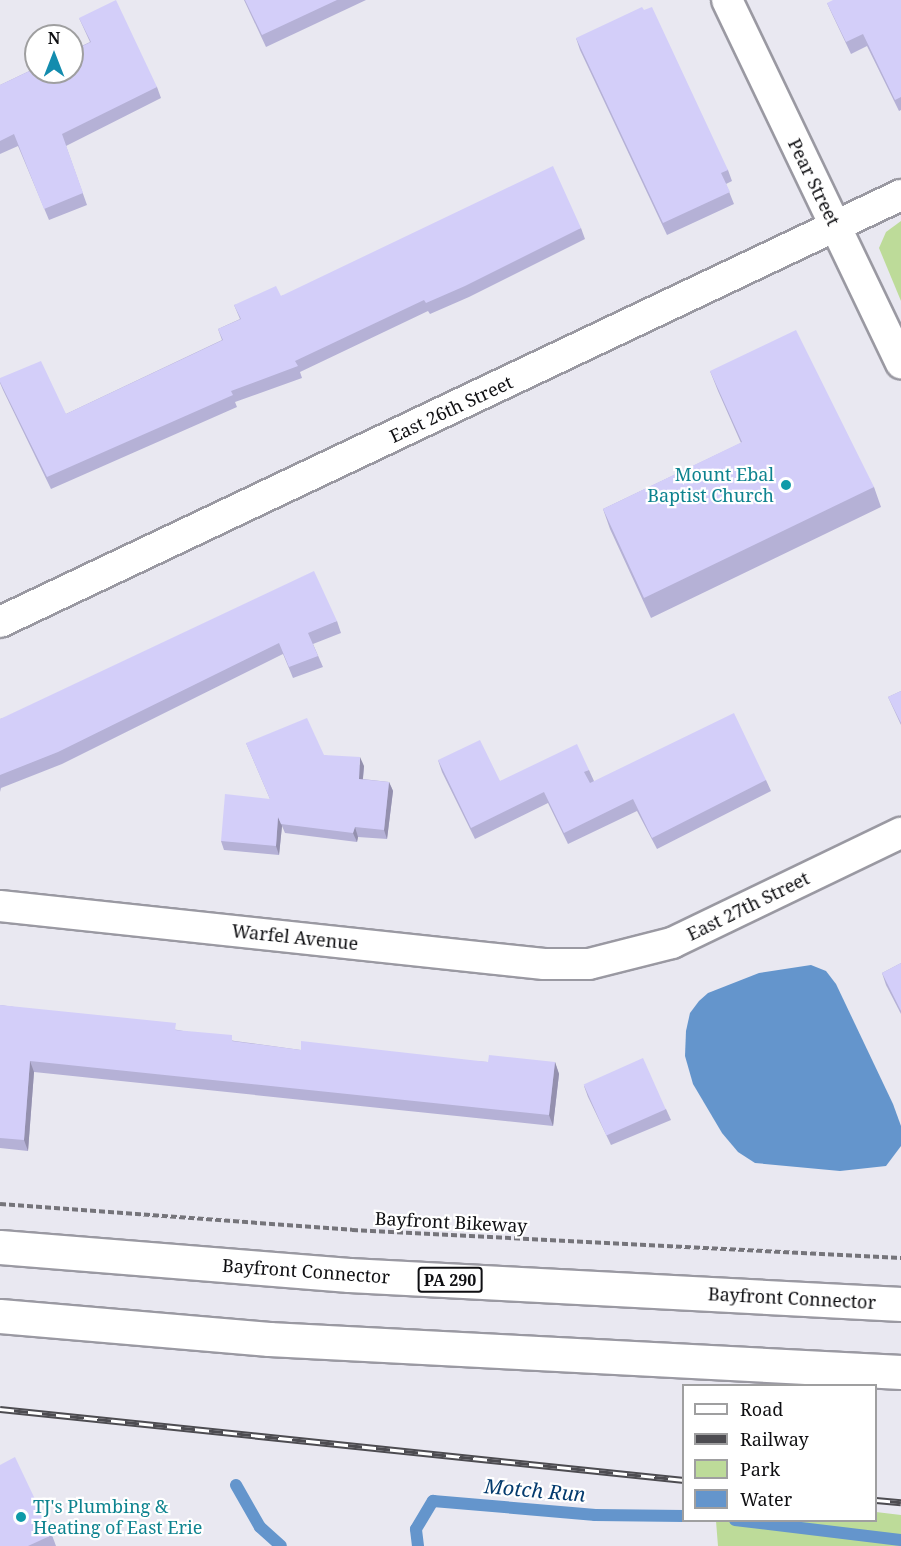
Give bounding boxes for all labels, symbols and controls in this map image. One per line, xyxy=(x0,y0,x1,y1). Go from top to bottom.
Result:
north arrow xyxy=(24,24,84,84)
text: N xyxy=(48,27,60,49)
street label: Pear Street xyxy=(784,135,844,229)
street label: East 26th Street xyxy=(386,371,516,447)
place label: Mount Ebal Baptist Church xyxy=(647,464,774,506)
marker: Mount Ebal Baptist Church xyxy=(779,478,793,492)
street label: East 27th Street xyxy=(683,867,813,945)
street label: Warfel Avenue xyxy=(231,920,359,954)
street label: Bayfront Bikeway xyxy=(374,1207,528,1237)
street label: Bayfront Connector xyxy=(221,1254,391,1288)
road number: PA 290 xyxy=(417,1267,483,1293)
street label: Bayfront Connector xyxy=(707,1283,877,1313)
legend xyxy=(682,1384,877,1522)
text: Road xyxy=(740,1397,783,1421)
text: Railway xyxy=(740,1427,809,1451)
text: Park xyxy=(740,1457,780,1481)
water label: Motch Run xyxy=(483,1474,587,1506)
text: Water xyxy=(740,1487,792,1511)
place label: TJ's Plumbing & Heating of East Erie xyxy=(33,1496,202,1538)
marker: TJ's Plumbing & Heating of East Erie xyxy=(14,1510,28,1524)

